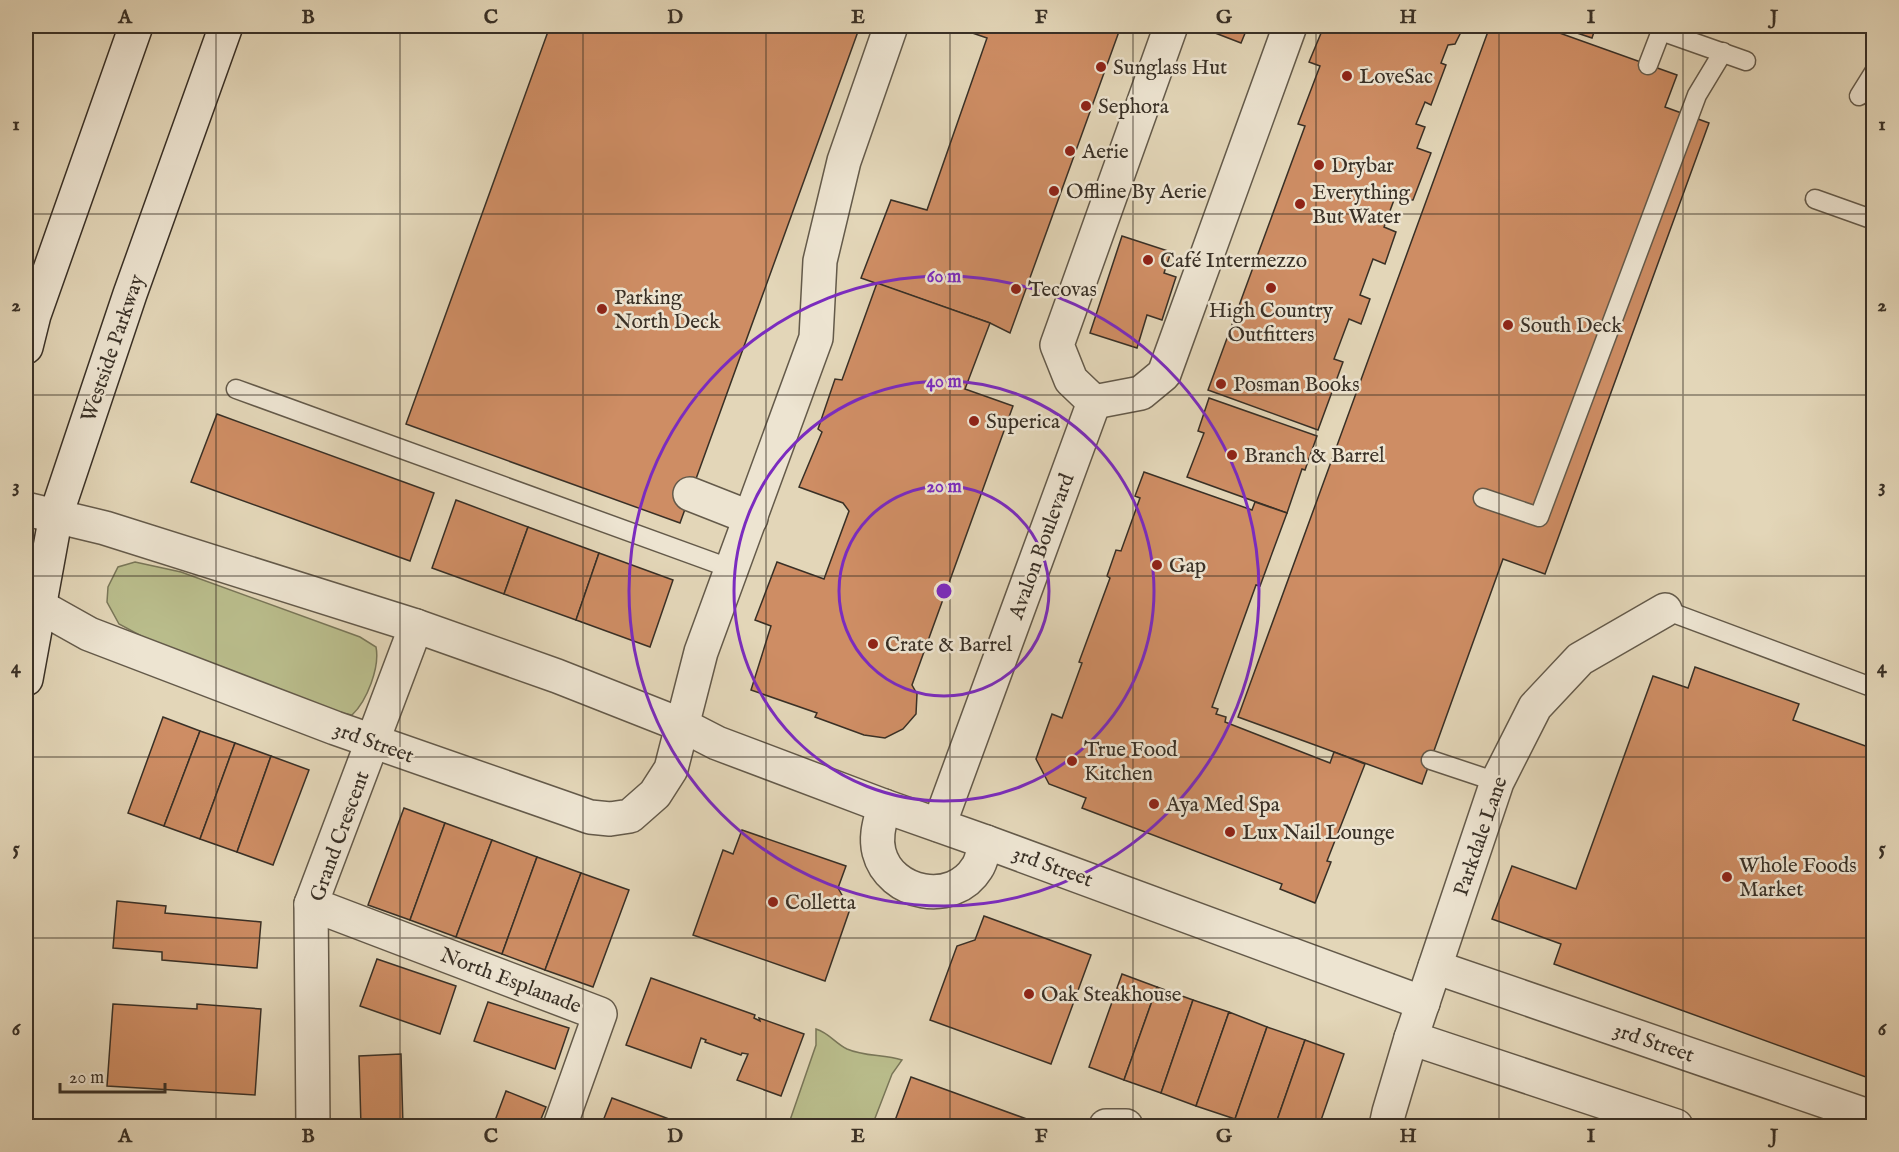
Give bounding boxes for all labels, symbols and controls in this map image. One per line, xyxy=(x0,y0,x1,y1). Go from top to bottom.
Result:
text: A xyxy=(117,5,133,30)
text: B xyxy=(301,5,315,30)
text: C xyxy=(484,5,498,30)
text: D xyxy=(667,5,683,30)
text: E xyxy=(851,5,865,30)
text: F xyxy=(1035,5,1048,30)
text: G xyxy=(1216,5,1233,30)
text: H xyxy=(1399,5,1417,30)
text: I xyxy=(1587,5,1596,30)
text: J xyxy=(1767,5,1779,30)
place label: Sunglass Hut xyxy=(1113,55,1227,82)
marker: Sunglass Hut xyxy=(1094,60,1108,74)
place label: LoveSac xyxy=(1359,64,1433,91)
marker: LoveSac xyxy=(1340,69,1354,83)
place label: Sephora xyxy=(1098,94,1170,121)
marker: Sephora xyxy=(1079,99,1093,113)
text: 1 xyxy=(12,112,20,137)
text: 1 xyxy=(1878,112,1886,137)
place label: Aerie xyxy=(1081,139,1129,166)
marker: Aerie xyxy=(1063,144,1077,158)
place label: Drybar xyxy=(1331,153,1394,180)
marker: Drybar xyxy=(1312,158,1326,172)
place label: Offline By Aerie xyxy=(1066,179,1207,206)
place label: Everything But Water xyxy=(1312,180,1410,231)
marker: Offline By Aerie xyxy=(1047,184,1061,198)
marker: Everything But Water xyxy=(1293,197,1307,211)
place label: Café Intermezzo xyxy=(1160,248,1307,275)
marker: Café Intermezzo xyxy=(1141,253,1155,267)
text: 60 m xyxy=(927,266,961,289)
street label: Westside Parkway xyxy=(76,271,152,426)
place label: Tecovas xyxy=(1028,277,1097,304)
marker: High Country Outfitters xyxy=(1264,281,1278,295)
marker: Tecovas xyxy=(1009,282,1023,296)
place label: Parking North Deck xyxy=(614,285,721,336)
text: 2 xyxy=(11,293,21,318)
text: 2 xyxy=(1877,293,1887,318)
place label: High Country Outfitters xyxy=(1209,298,1334,349)
marker: Parking North Deck xyxy=(595,302,609,316)
place label: South Deck xyxy=(1520,313,1623,340)
marker: South Deck xyxy=(1501,318,1515,332)
text: 40 m xyxy=(926,371,962,394)
place label: Posman Books xyxy=(1233,372,1360,399)
marker: Posman Books xyxy=(1214,377,1228,391)
place label: Superica xyxy=(986,409,1061,436)
marker: Superica xyxy=(967,414,981,428)
place label: Branch & Barrel xyxy=(1244,443,1385,470)
marker: Branch & Barrel xyxy=(1225,448,1239,462)
street label: Avalon Boulevard xyxy=(1003,469,1082,624)
text: 3 xyxy=(12,474,20,499)
text: 3 xyxy=(1878,474,1886,499)
text: 20 m xyxy=(926,476,962,499)
place label: Gap xyxy=(1169,553,1206,580)
marker: Gap xyxy=(1150,558,1164,572)
centre of rings xyxy=(934,581,954,601)
place label: Crate & Barrel xyxy=(885,632,1013,659)
marker: Crate & Barrel xyxy=(866,637,880,651)
text: 4 xyxy=(11,655,22,680)
text: 4 xyxy=(1877,655,1888,680)
street label: 3rd Street xyxy=(330,716,417,770)
place label: True Food Kitchen xyxy=(1084,737,1178,788)
marker: True Food Kitchen xyxy=(1065,754,1079,768)
street label: Grand Crescent xyxy=(304,767,377,906)
street label: Parkdale Lane xyxy=(1448,773,1515,900)
place label: Aya Med Spa xyxy=(1165,792,1281,819)
marker: Aya Med Spa xyxy=(1147,797,1161,811)
place label: Lux Nail Lounge xyxy=(1242,820,1395,847)
marker: Lux Nail Lounge xyxy=(1223,825,1237,839)
text: 5 xyxy=(12,836,20,861)
text: 5 xyxy=(1878,836,1886,861)
street label: 3rd Street xyxy=(1009,840,1096,894)
place label: Whole Foods Market xyxy=(1739,853,1857,904)
marker: Whole Foods Market xyxy=(1720,870,1734,884)
place label: Colletta xyxy=(785,890,857,917)
marker: Colletta xyxy=(766,895,780,909)
street label: North Esplanade xyxy=(436,942,585,1021)
place label: Oak Steakhouse xyxy=(1041,982,1182,1009)
marker: Oak Steakhouse xyxy=(1022,987,1036,1001)
text: 6 xyxy=(12,1017,22,1042)
street label: 3rd Street xyxy=(1610,1017,1697,1070)
text: 6 xyxy=(1878,1017,1888,1042)
scale bar xyxy=(60,1056,165,1094)
text: 20 m xyxy=(69,1067,104,1090)
text: A xyxy=(117,1124,133,1149)
text: B xyxy=(301,1124,315,1149)
text: C xyxy=(484,1124,498,1149)
text: D xyxy=(667,1124,683,1149)
text: E xyxy=(851,1124,865,1149)
text: F xyxy=(1035,1124,1048,1149)
text: G xyxy=(1216,1124,1233,1149)
text: H xyxy=(1399,1124,1417,1149)
text: I xyxy=(1587,1124,1596,1149)
text: J xyxy=(1767,1124,1779,1149)

